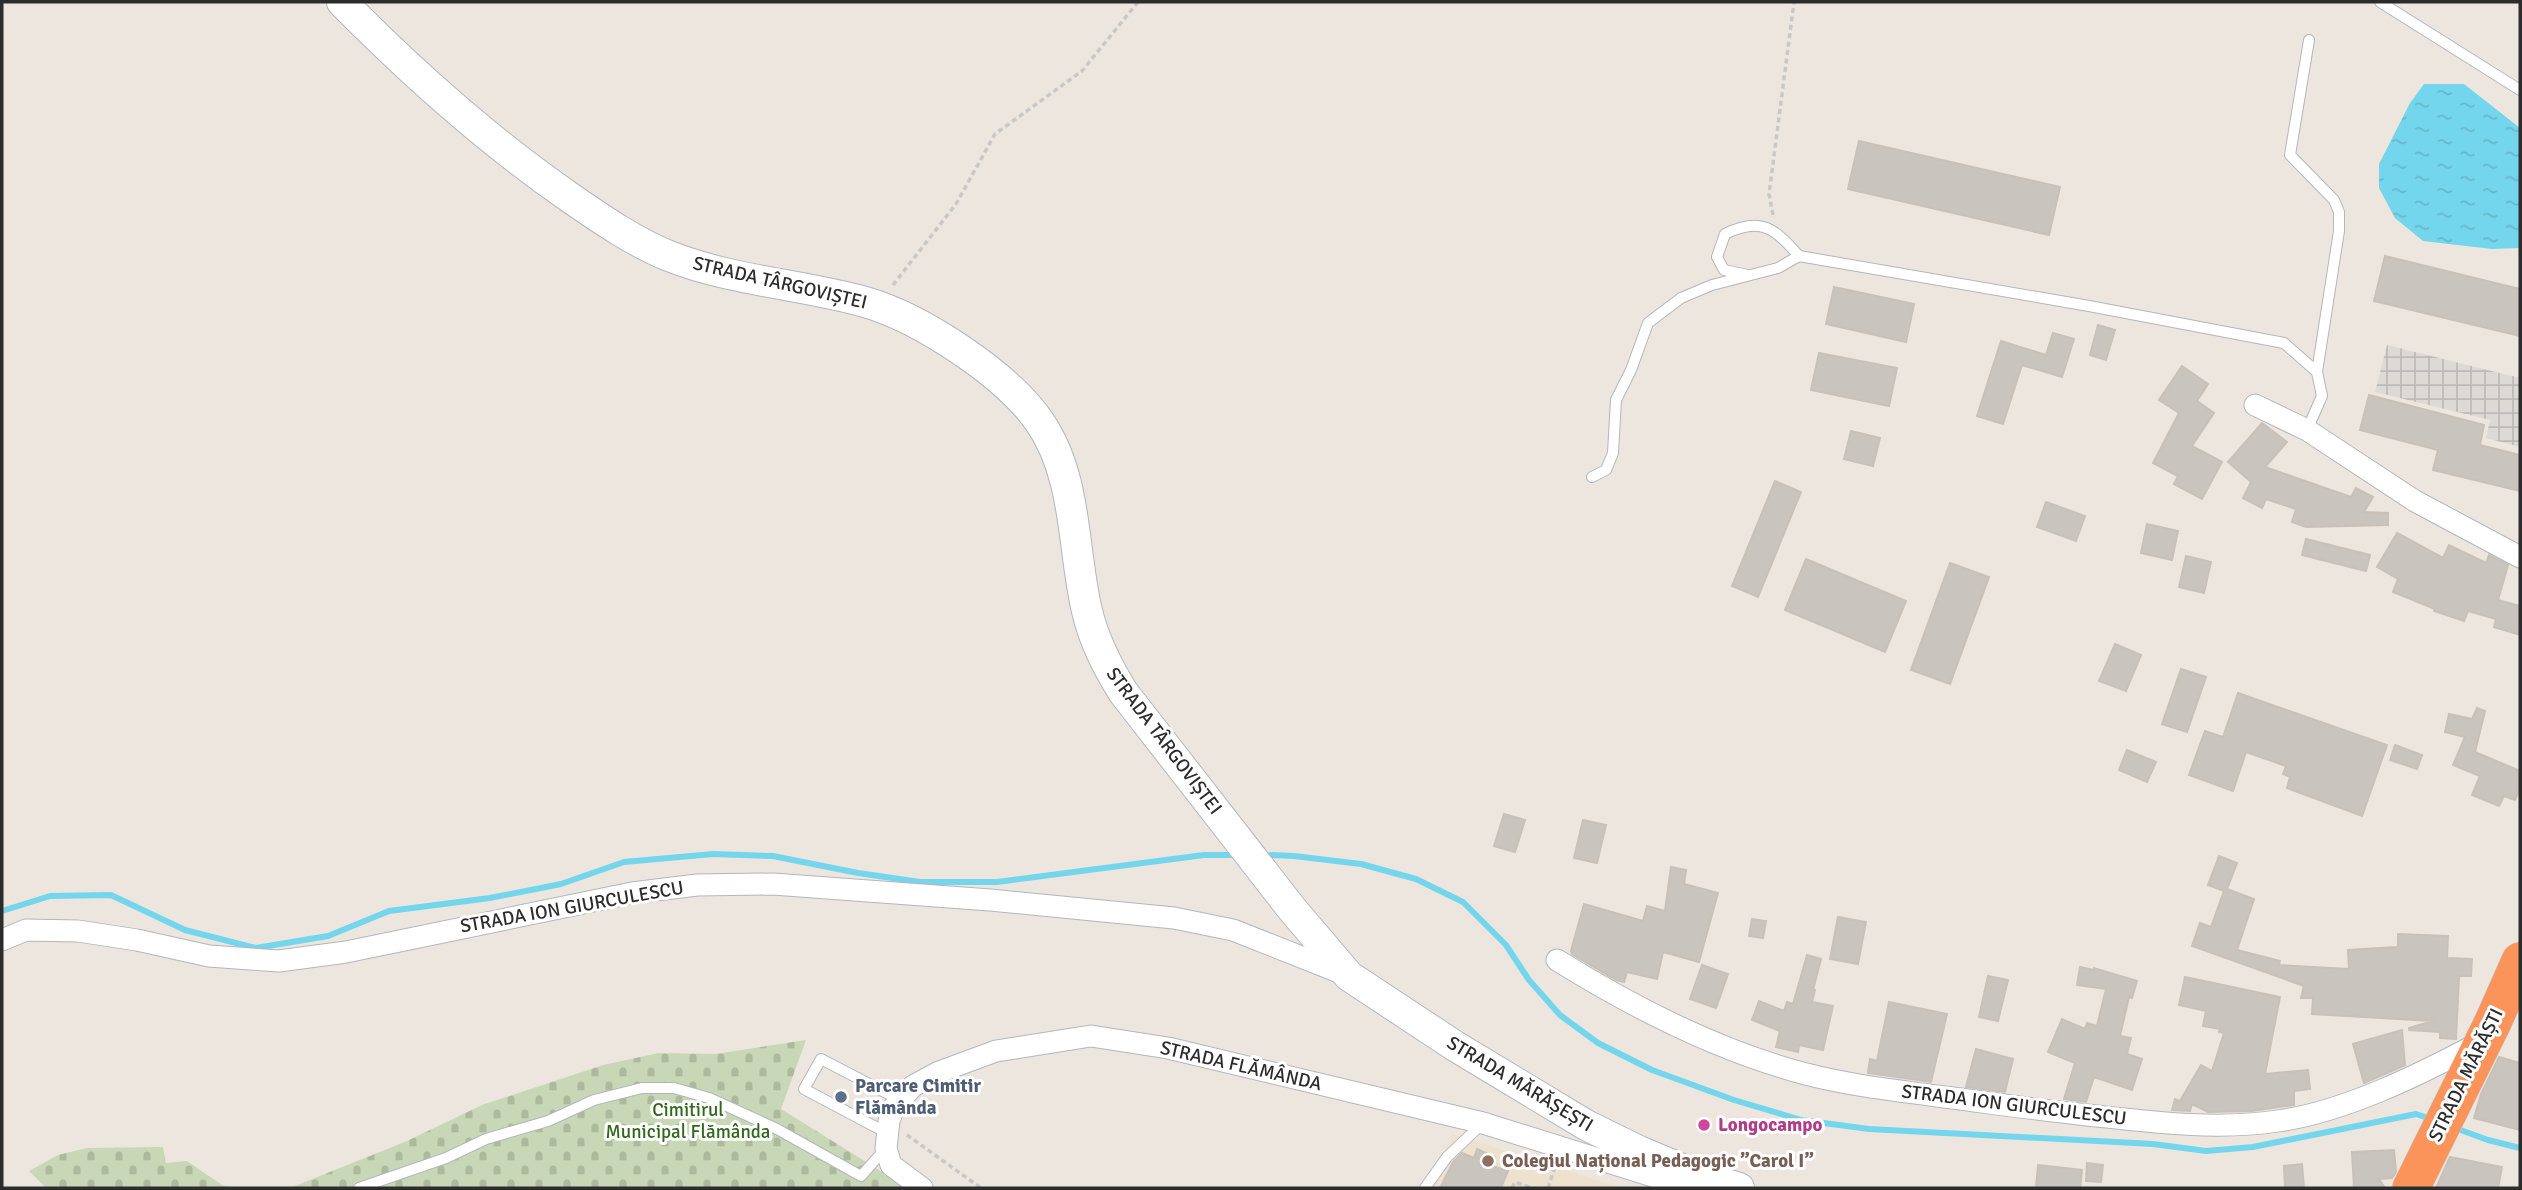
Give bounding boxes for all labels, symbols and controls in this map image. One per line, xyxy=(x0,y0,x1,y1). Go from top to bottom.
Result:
street label: STRADA TÂRGOVIȘTEI xyxy=(691,251,869,315)
street label: STRADA TÂRGOVIȘTEI xyxy=(1101,663,1227,819)
street label: STRADA ION GIURCULESCU xyxy=(458,876,686,938)
street label: STRADA MĂRĂȘTI xyxy=(2423,1004,2509,1146)
street label: STRADA MĂRĂȘEȘTI xyxy=(1442,1031,1598,1137)
street label: STRADA FLĂMÂNDA xyxy=(1158,1036,1324,1096)
place label: Parcare Cimitir Flămânda xyxy=(855,1074,981,1120)
street label: STRADA ION GIURCULESCU xyxy=(1900,1079,2128,1131)
marker: Parcare Cimitir Flămânda xyxy=(833,1089,849,1105)
park label: Cimitirul Municipal Flămânda xyxy=(605,1098,771,1144)
place label: Longocampo xyxy=(1718,1113,1823,1137)
marker: Longocampo xyxy=(1696,1117,1712,1133)
place label: Colegiul Național Pedagogic ”Carol I” xyxy=(1502,1149,1814,1173)
marker: Colegiul Național Pedagogic ”Carol I” xyxy=(1480,1153,1496,1169)

